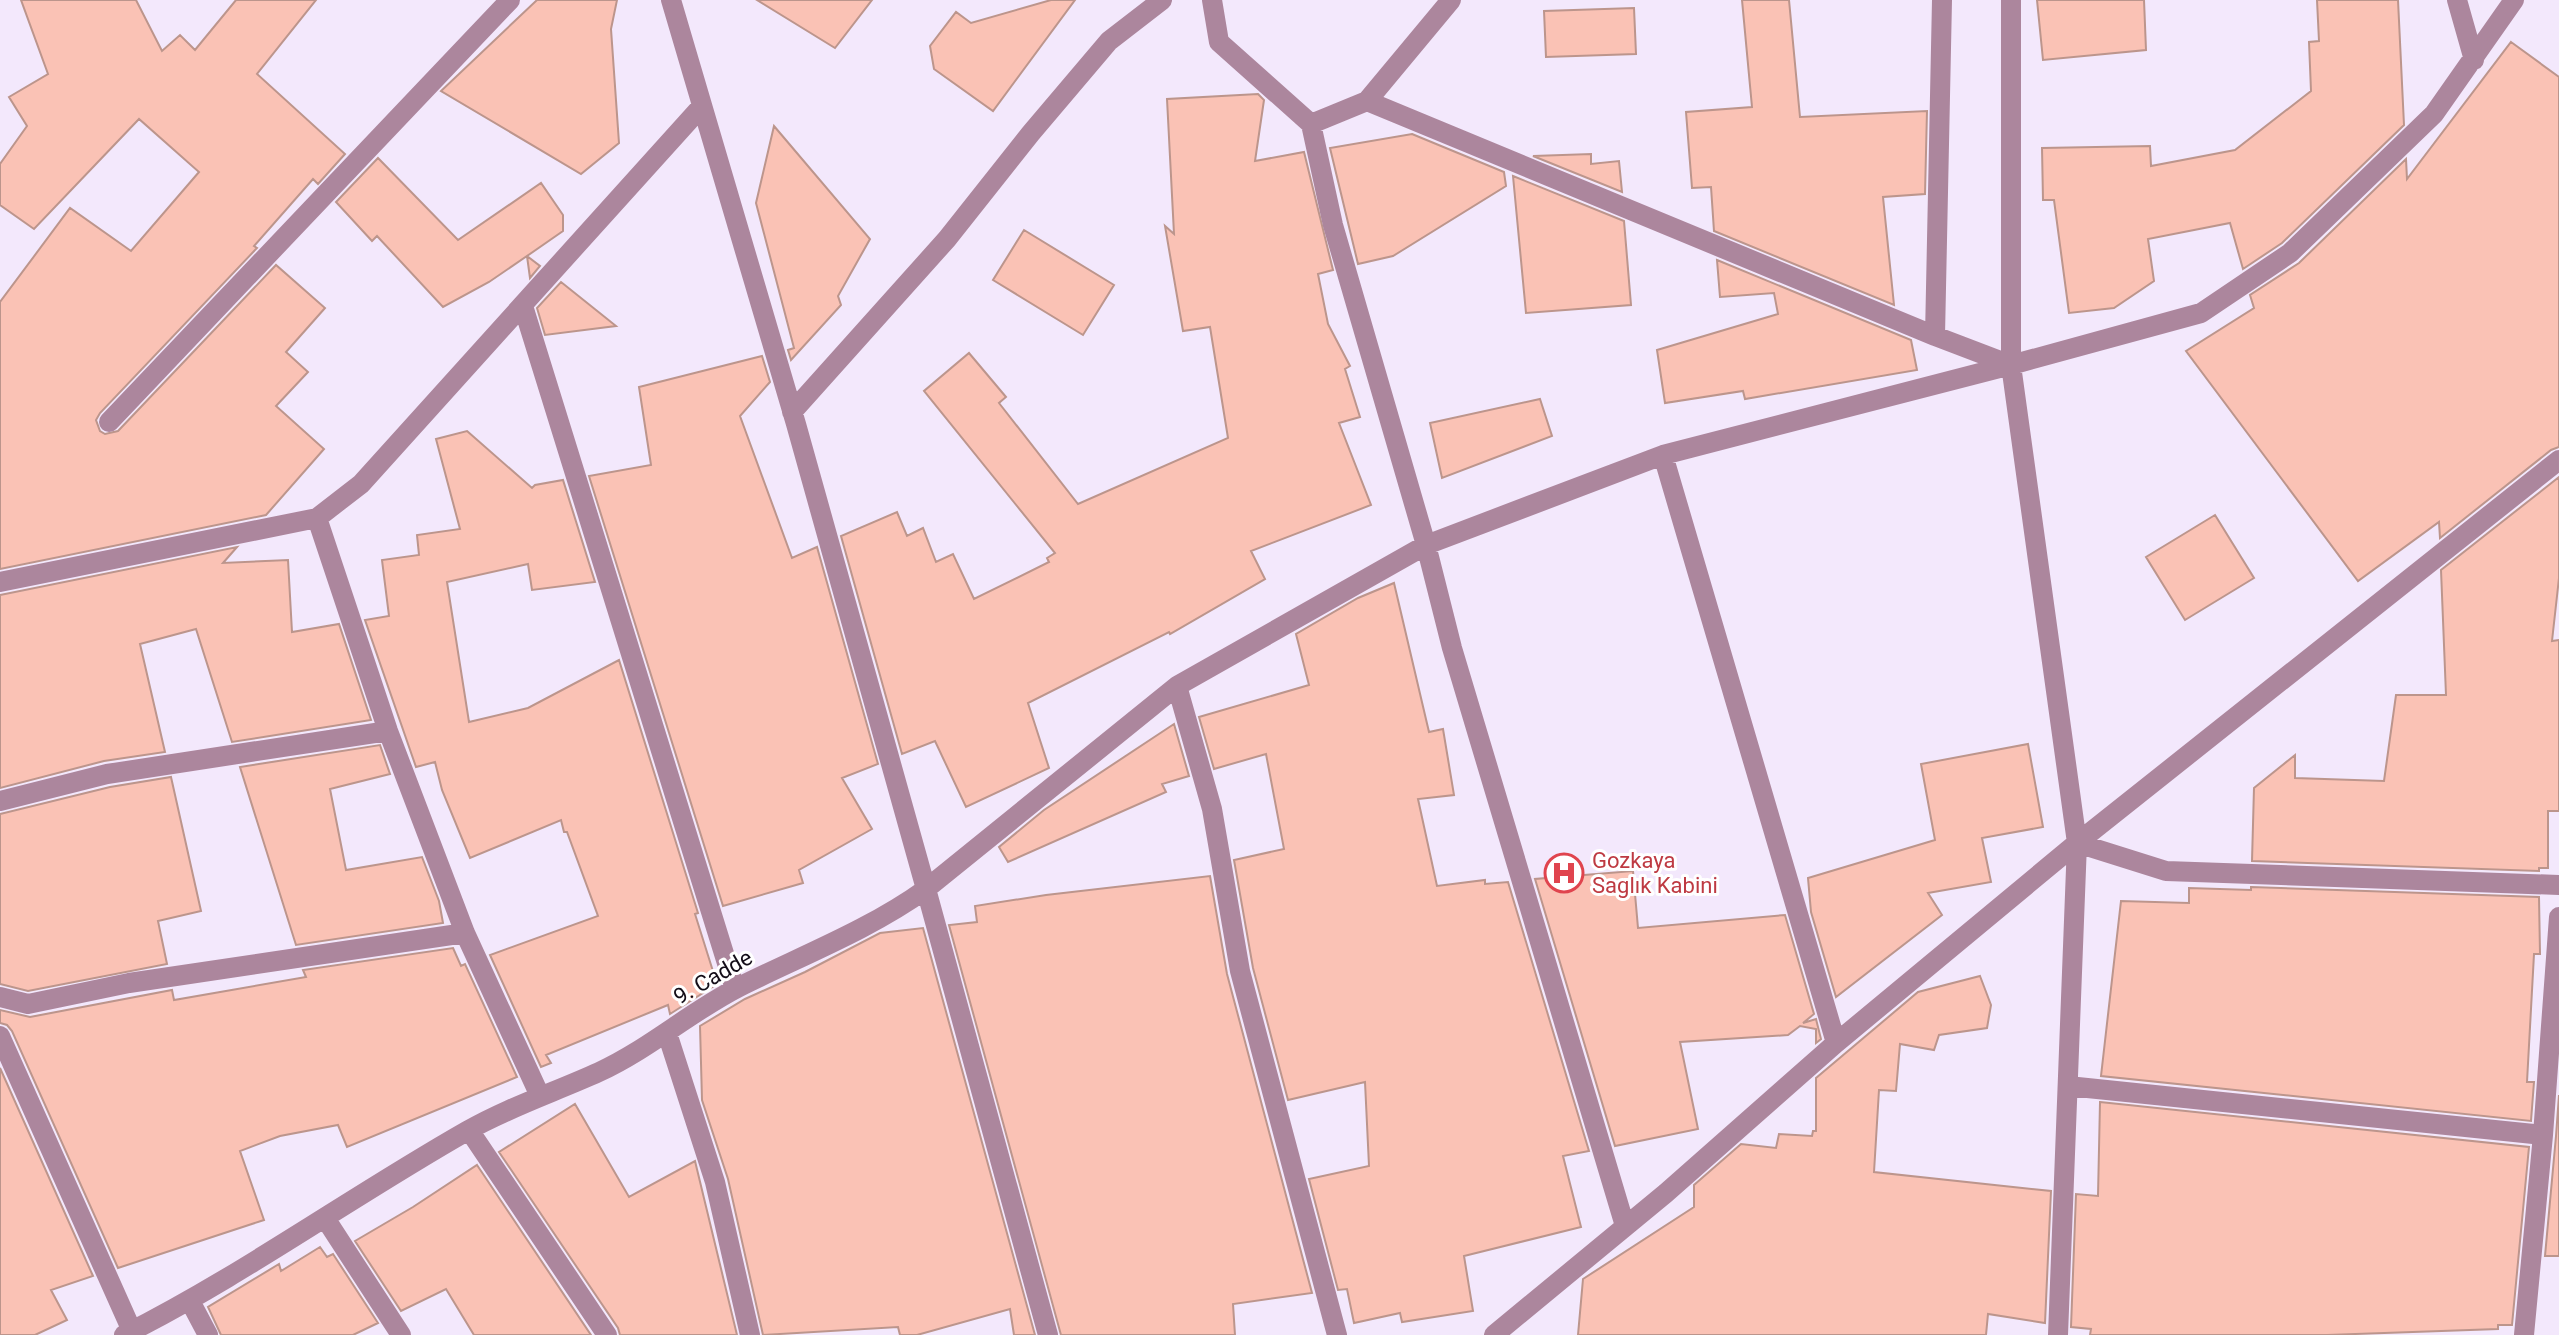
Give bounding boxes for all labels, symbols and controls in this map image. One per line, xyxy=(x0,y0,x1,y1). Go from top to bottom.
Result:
place label: Gozkaya Saglık Kabini xyxy=(1592,848,1718,898)
hospital icon: Gozkaya Saglık Kabini xyxy=(1543,852,1585,894)
street label: 9. Cadde xyxy=(669,945,757,1009)

